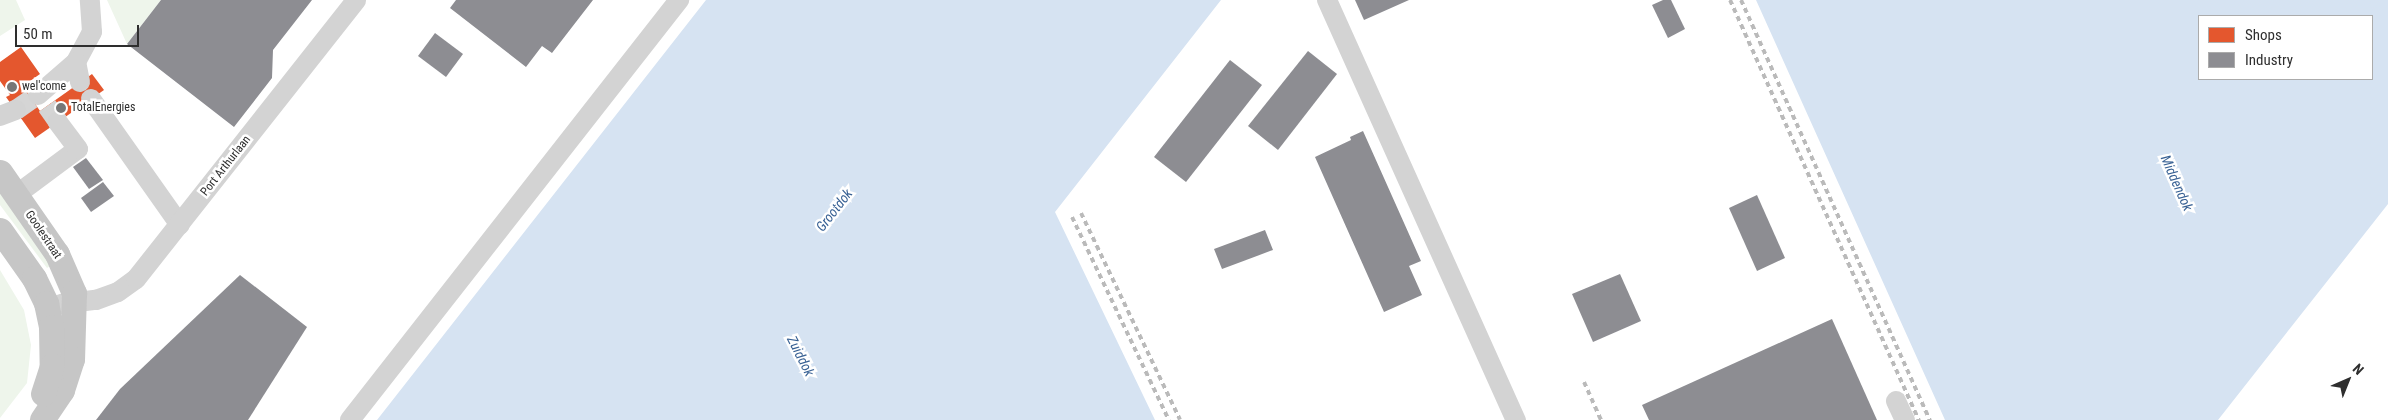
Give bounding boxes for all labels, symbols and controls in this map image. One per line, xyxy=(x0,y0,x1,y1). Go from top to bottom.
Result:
scale bar xyxy=(18,15,141,47)
legend xyxy=(2198,15,2373,80)
text: 50 m xyxy=(23,25,53,43)
text: Shops xyxy=(2245,26,2282,44)
text: Industry xyxy=(2245,51,2293,69)
place label: wel'come xyxy=(22,80,66,94)
marker: wel'come xyxy=(6,81,18,93)
place label: TotalEnergies xyxy=(71,101,135,115)
marker: TotalEnergies xyxy=(55,102,67,114)
street label: Port Arthurlaan xyxy=(198,133,254,199)
water label: Middendok xyxy=(2157,152,2197,214)
water label: Grootdok xyxy=(812,185,856,235)
street label: Goolestraat xyxy=(22,208,64,262)
water label: Zuiddok xyxy=(784,333,818,379)
north arrow xyxy=(2323,355,2373,405)
text: N xyxy=(2350,360,2367,378)

